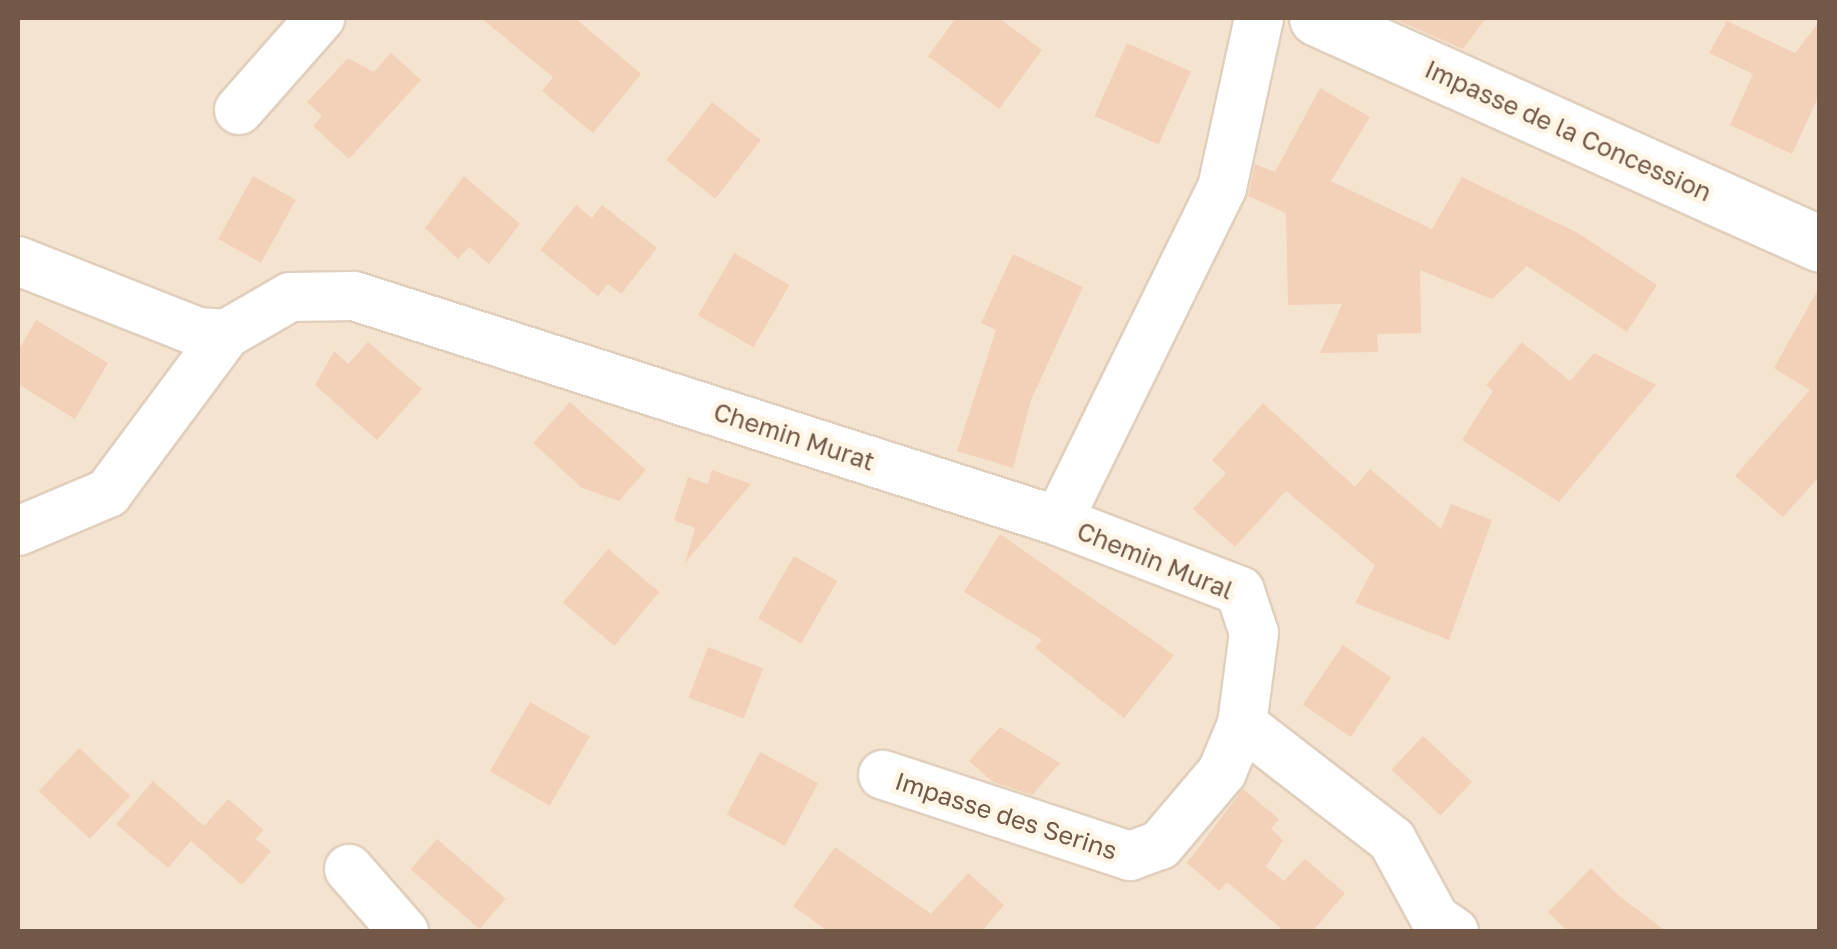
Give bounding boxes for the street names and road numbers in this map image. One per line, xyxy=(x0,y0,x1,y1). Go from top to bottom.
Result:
street label: Impasse de la Concession xyxy=(1420,54,1716,208)
street label: Chemin Murat xyxy=(710,397,878,477)
street label: Chemin Mural xyxy=(1073,516,1237,606)
street label: Impasse des Serins xyxy=(891,766,1121,866)

